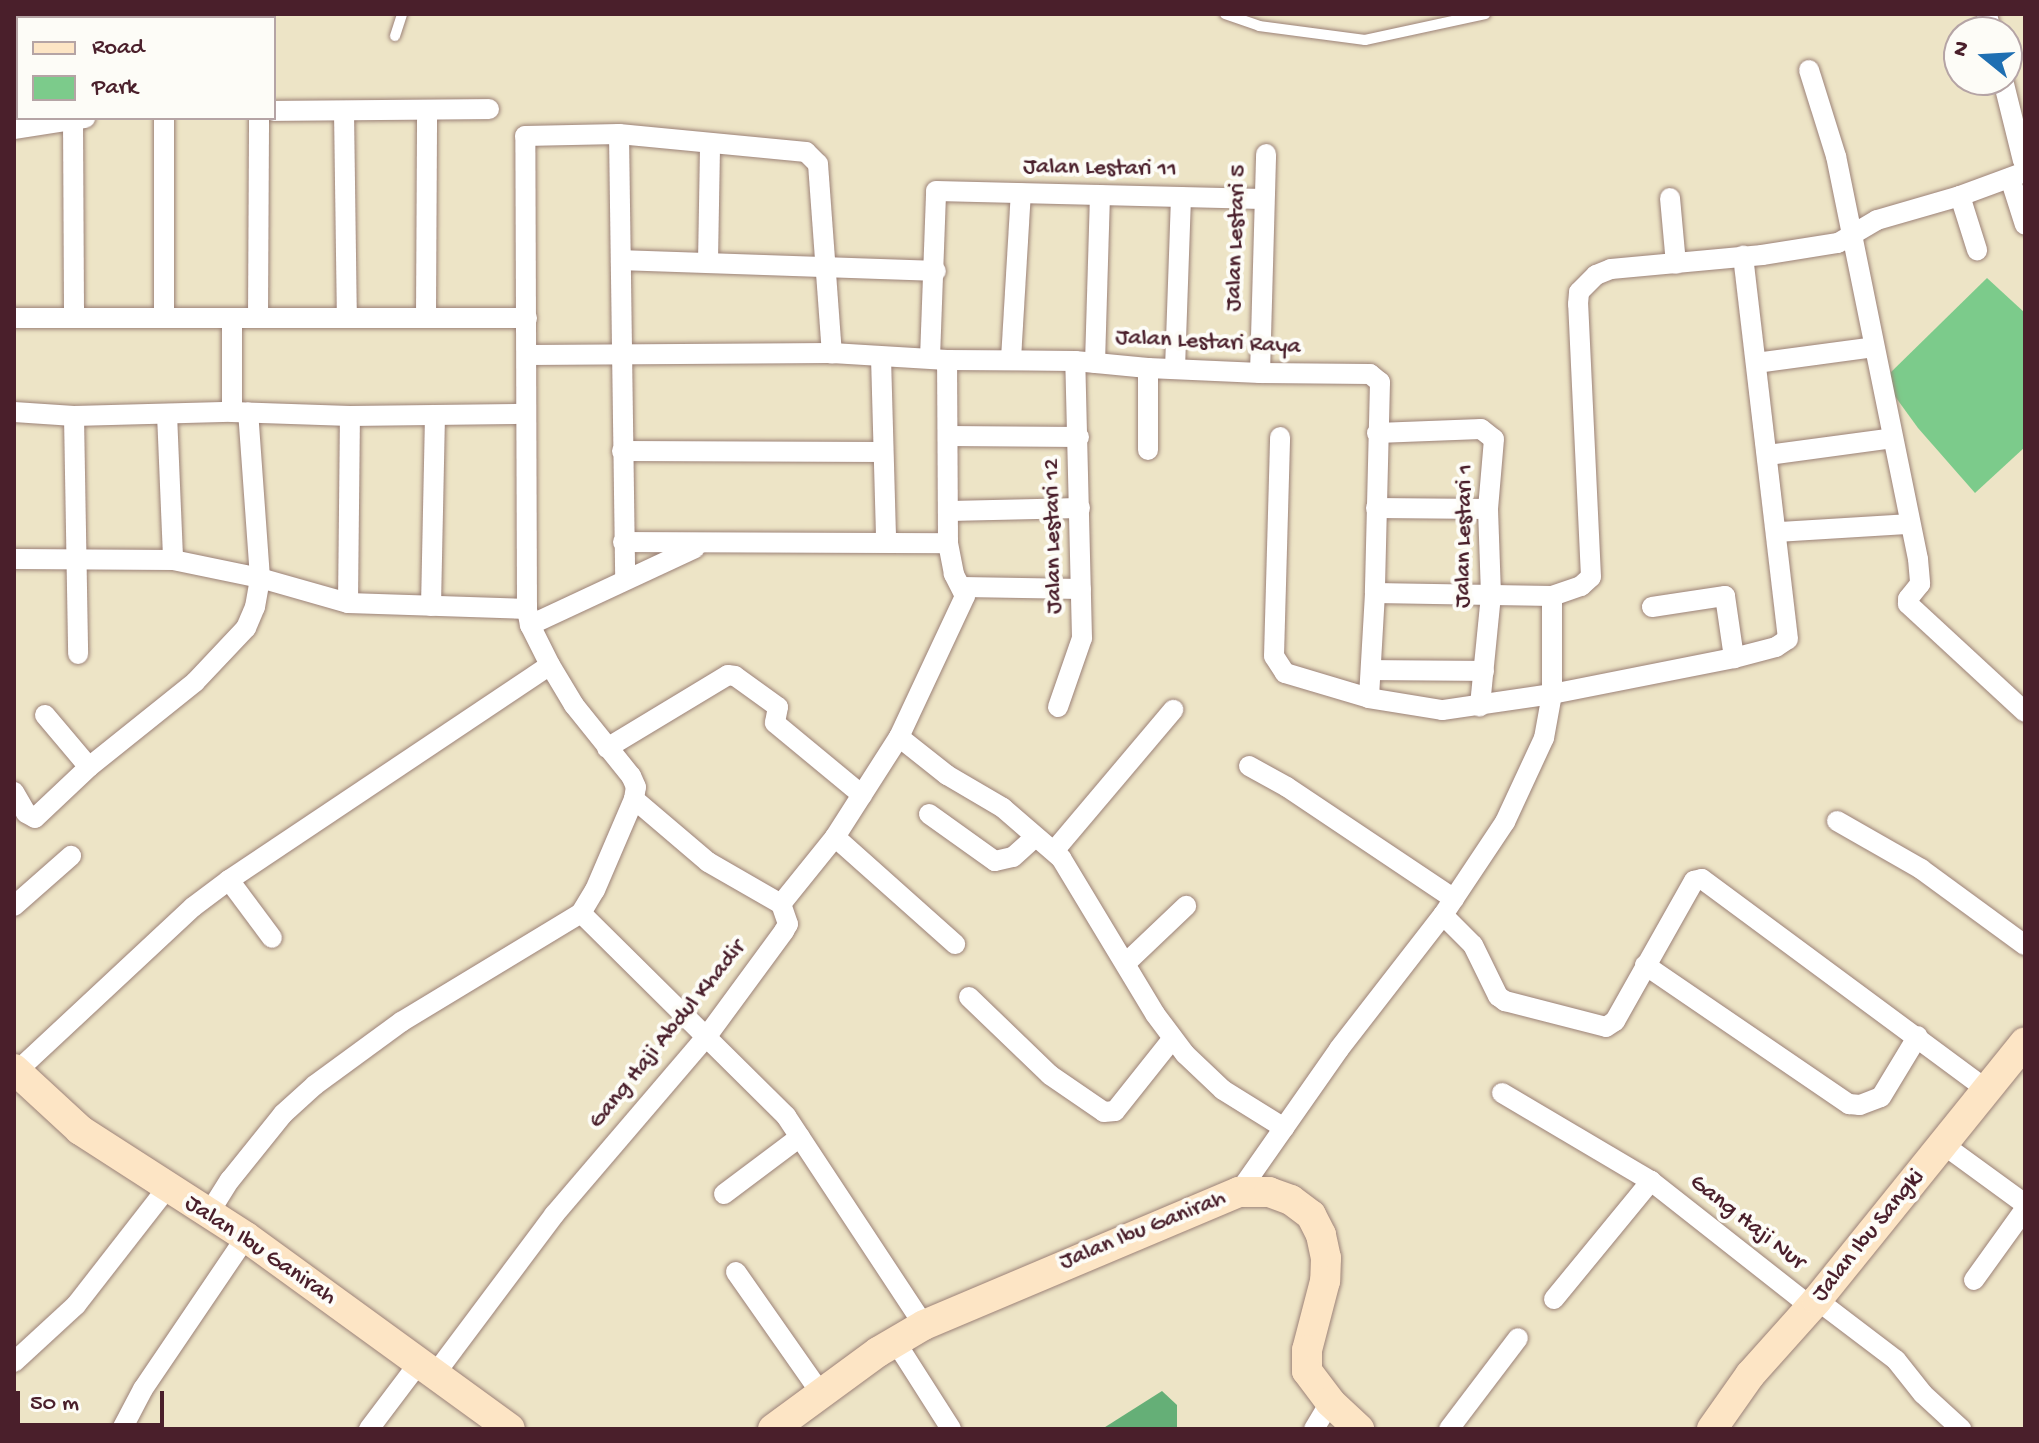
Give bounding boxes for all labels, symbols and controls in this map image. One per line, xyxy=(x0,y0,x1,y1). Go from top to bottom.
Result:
legend xyxy=(16,16,276,120)
north arrow xyxy=(1943,16,2023,96)
text: Road xyxy=(92,34,144,63)
text: N xyxy=(1947,38,1977,60)
text: Park xyxy=(92,74,138,103)
street label: Jalan Lestari 11 xyxy=(1023,153,1177,185)
street label: Jalan Lestari 5 xyxy=(1220,164,1254,312)
street label: Jalan Lestari Raya xyxy=(1115,324,1301,362)
street label: Jalan Lestari 12 xyxy=(1038,458,1070,614)
street label: Jalan Lestari 1 xyxy=(1449,464,1481,608)
street label: Gang Haji Abdul Khadir xyxy=(583,935,753,1135)
street label: Jalan Ibu Sangki xyxy=(1807,1164,1931,1308)
street label: Gang Haji Nur xyxy=(1683,1169,1811,1277)
street label: Jalan Ibu Ganirah xyxy=(1056,1185,1230,1277)
street label: Jalan Ibu Ganirah xyxy=(179,1190,341,1312)
scale bar xyxy=(20,1375,168,1425)
text: 50 m xyxy=(30,1390,79,1419)

